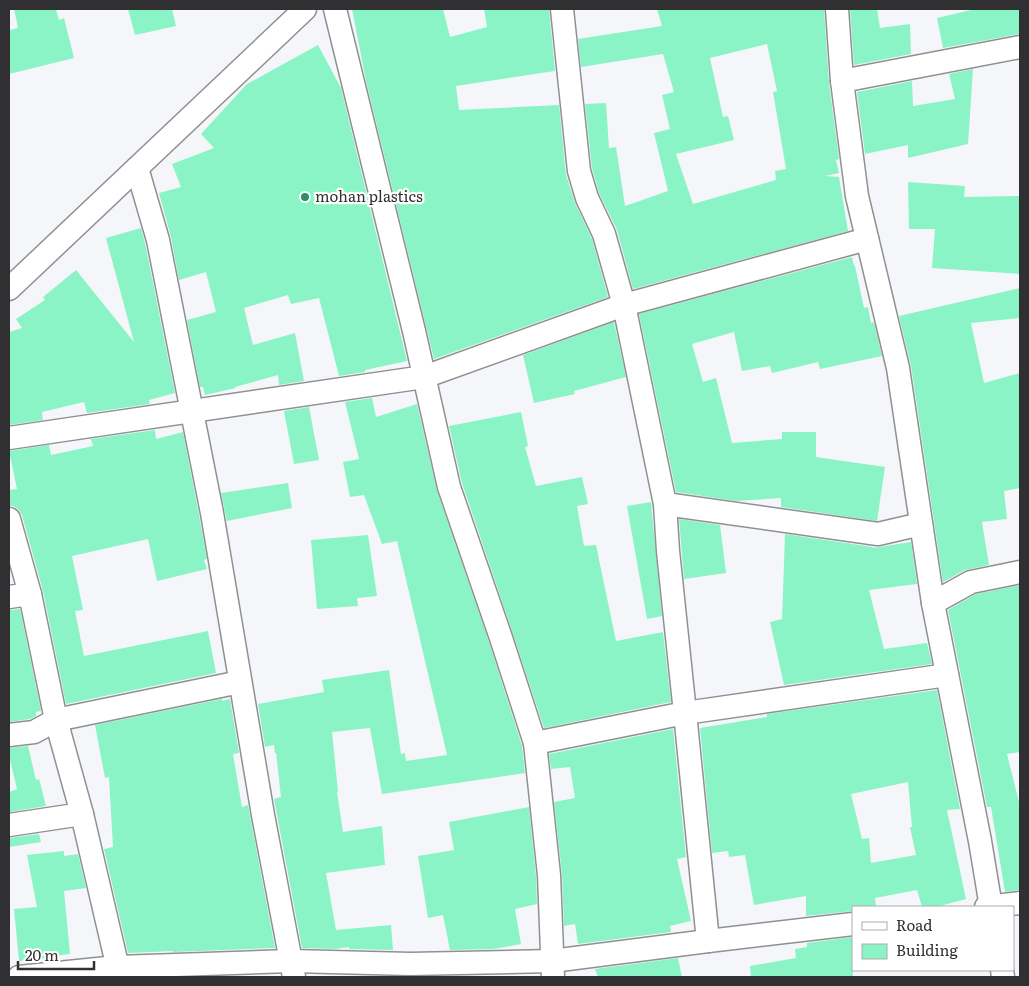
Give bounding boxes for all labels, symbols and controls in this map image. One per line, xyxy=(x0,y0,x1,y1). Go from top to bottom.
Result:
place label: mohan plastics xyxy=(315,184,423,207)
marker: mohan plastics xyxy=(299,191,311,203)
legend xyxy=(852,906,1014,971)
text: Road xyxy=(896,913,932,936)
scale bar xyxy=(18,938,94,970)
text: Building xyxy=(896,938,958,961)
text: 20 m xyxy=(25,943,59,966)

